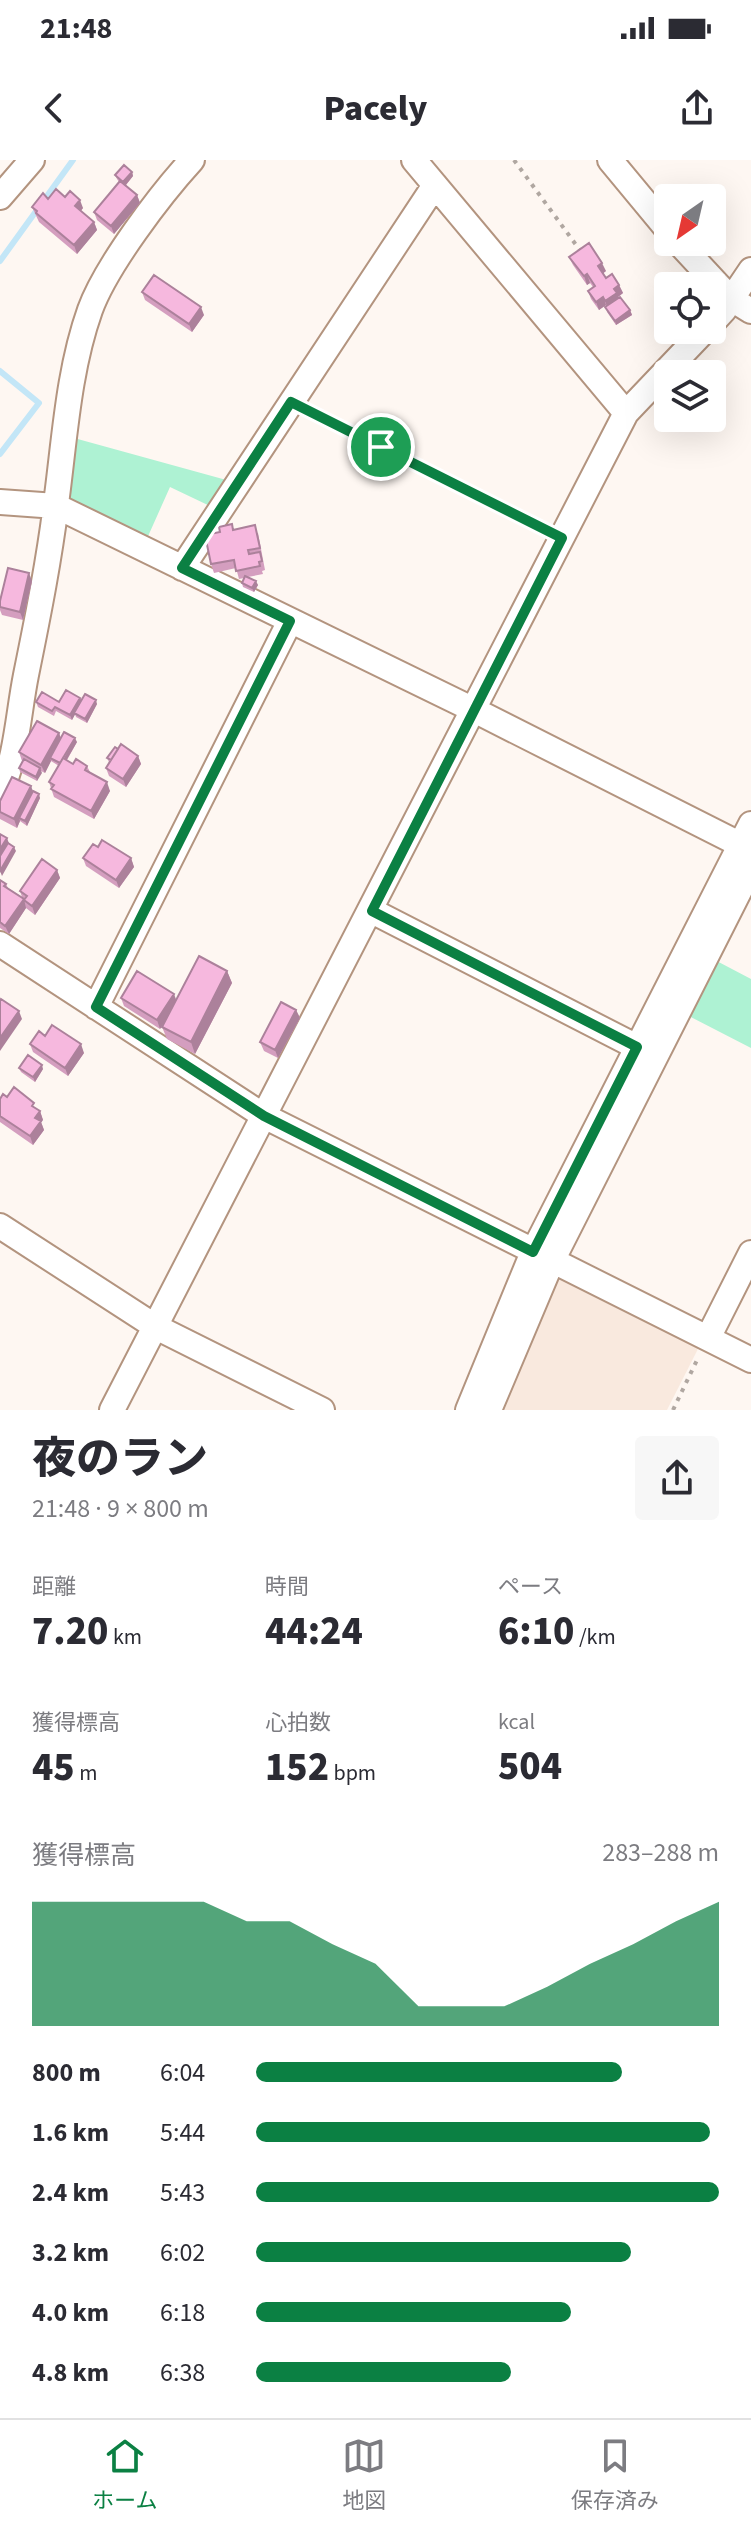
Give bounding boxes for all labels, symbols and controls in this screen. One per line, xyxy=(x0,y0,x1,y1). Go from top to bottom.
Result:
text: 21:48 xyxy=(40,7,112,50)
text: Pacely xyxy=(323,83,428,134)
icon: back xyxy=(32,86,76,130)
icon: share xyxy=(675,86,719,130)
north arrow xyxy=(654,184,726,256)
map controls xyxy=(654,184,726,432)
button: locate xyxy=(654,272,726,344)
button: layers xyxy=(654,360,726,432)
pin xyxy=(347,413,415,481)
icon: arrive xyxy=(359,425,403,469)
text: 夜のラン xyxy=(32,1428,208,1491)
button: share xyxy=(635,1436,719,1520)
text: 21:48 · 9 × 800 m xyxy=(32,1490,209,1527)
text: 距離 xyxy=(32,1571,76,1603)
text: 時間 xyxy=(265,1571,309,1603)
text: ペース xyxy=(498,1571,563,1603)
text: 7.20 xyxy=(32,1603,108,1660)
text: 44:24 xyxy=(265,1603,363,1660)
text: 6:10 xyxy=(498,1603,574,1660)
text: km xyxy=(108,1621,142,1653)
text: /km xyxy=(574,1621,616,1653)
text: kcal xyxy=(498,1706,535,1738)
text: 獲得標高 xyxy=(32,1707,120,1739)
text: 心拍数 xyxy=(265,1707,331,1739)
text: 504 xyxy=(498,1738,562,1795)
text: 45 xyxy=(32,1739,75,1796)
text: 152 xyxy=(265,1739,329,1796)
text: m xyxy=(75,1757,97,1789)
text: bpm xyxy=(329,1757,376,1789)
text: 283–288 m xyxy=(602,1834,719,1871)
text: 獲得標高 xyxy=(32,1837,136,1874)
text: 800 m xyxy=(32,2054,101,2091)
text: 6:04 xyxy=(160,2054,205,2091)
text: 1.6 km xyxy=(32,2114,109,2151)
text: 5:44 xyxy=(160,2114,205,2151)
text: 2.4 km xyxy=(32,2174,109,2211)
text: 5:43 xyxy=(160,2174,205,2211)
text: 3.2 km xyxy=(32,2234,109,2271)
text: 6:02 xyxy=(160,2234,205,2271)
text: 4.0 km xyxy=(32,2294,109,2331)
text: 6:18 xyxy=(160,2294,205,2331)
text: 4.8 km xyxy=(32,2354,109,2391)
text: 6:38 xyxy=(160,2354,205,2391)
tab: ホーム xyxy=(92,2434,158,2517)
tab: 地図 xyxy=(342,2434,386,2517)
tab: 保存済み xyxy=(571,2434,659,2517)

